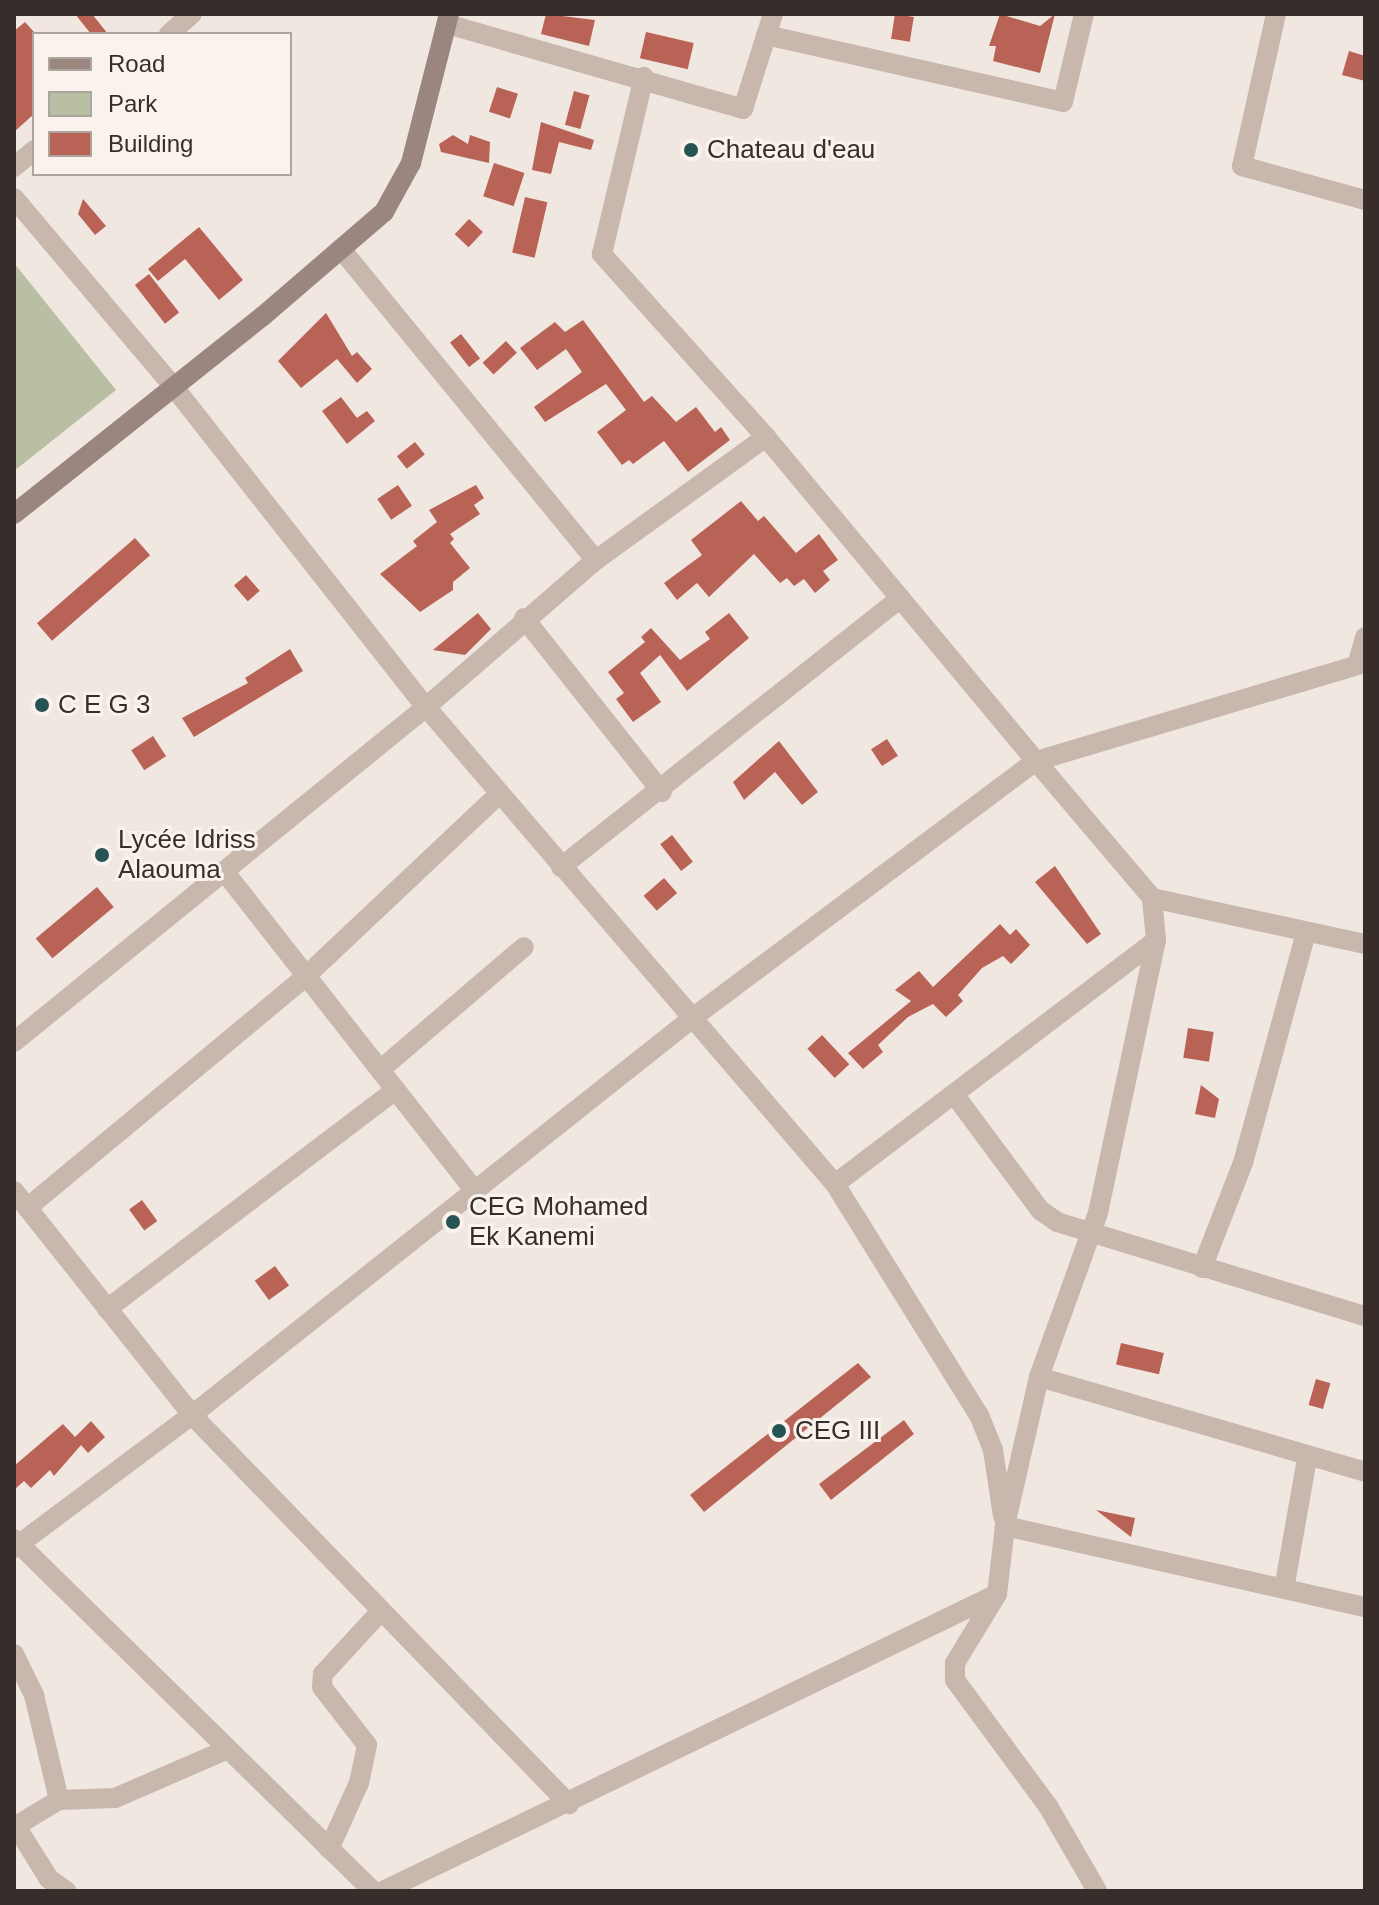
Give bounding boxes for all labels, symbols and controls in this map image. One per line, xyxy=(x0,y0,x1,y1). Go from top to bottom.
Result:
legend xyxy=(32,32,292,176)
text: Road xyxy=(108,50,165,77)
text: Park xyxy=(108,90,157,117)
text: Building xyxy=(108,130,193,157)
place label: Chateau d'eau xyxy=(707,134,875,166)
marker: Chateau d'eau xyxy=(682,141,700,159)
place label: C E G 3 xyxy=(58,689,150,721)
marker: C E G 3 xyxy=(33,696,51,714)
place label: Lycée Idriss Alaouma xyxy=(118,824,256,886)
marker: Lycée Idriss Alaouma xyxy=(93,846,111,864)
place label: CEG Mohamed Ek Kanemi xyxy=(469,1191,648,1252)
marker: CEG Mohamed Ek Kanemi xyxy=(444,1213,462,1231)
place label: CEG III xyxy=(795,1415,880,1447)
marker: CEG III xyxy=(770,1422,788,1440)

